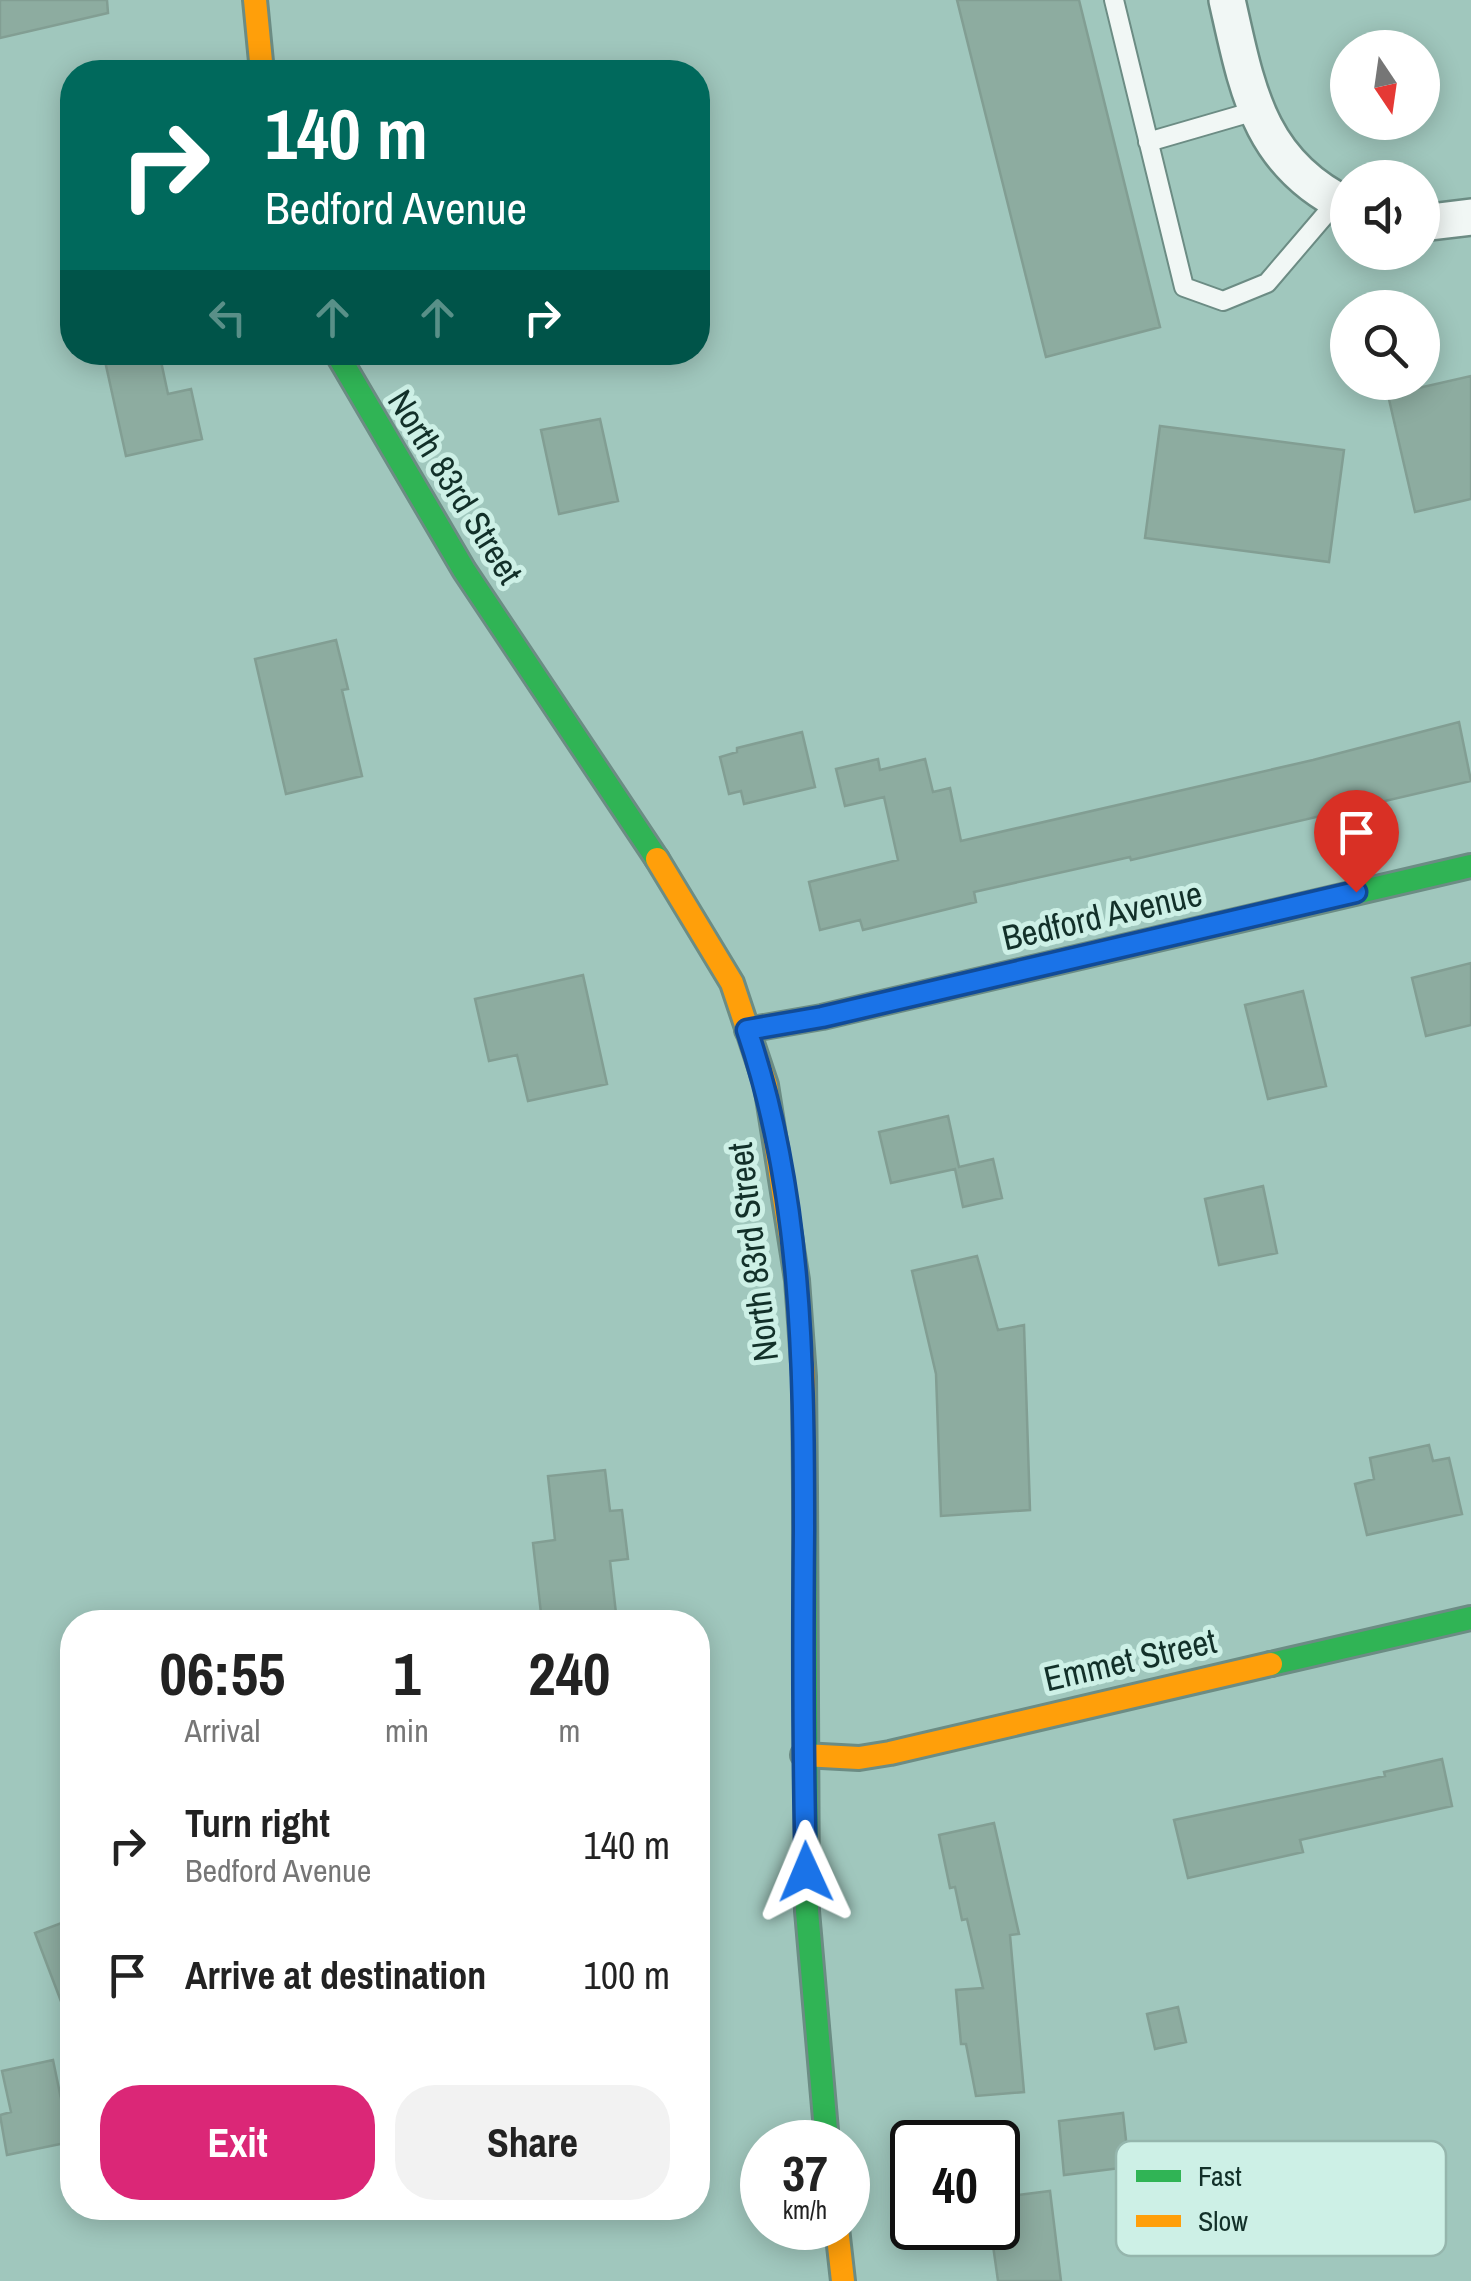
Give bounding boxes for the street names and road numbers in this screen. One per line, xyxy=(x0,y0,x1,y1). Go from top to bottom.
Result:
street label: North 83rd Street xyxy=(377,381,534,593)
street label: Bedford Avenue xyxy=(997,870,1206,961)
street label: North 83rd Street xyxy=(716,1140,789,1364)
street label: Emmet Street xyxy=(1039,1617,1221,1702)

